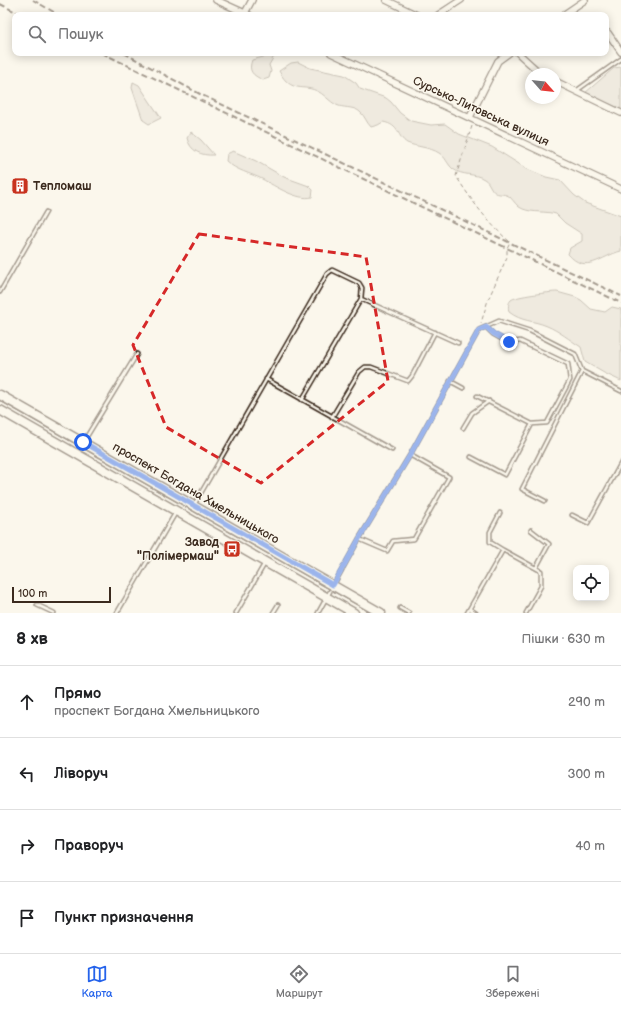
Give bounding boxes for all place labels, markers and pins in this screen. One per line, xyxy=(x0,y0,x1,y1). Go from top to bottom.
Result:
building icon: Тепломаш xyxy=(10,176,30,196)
place label: Тепломаш xyxy=(33,179,92,194)
place label: Завод "Полімермаш" xyxy=(137,535,220,564)
bus stop icon: Завод "Полімермаш" xyxy=(222,539,242,559)

